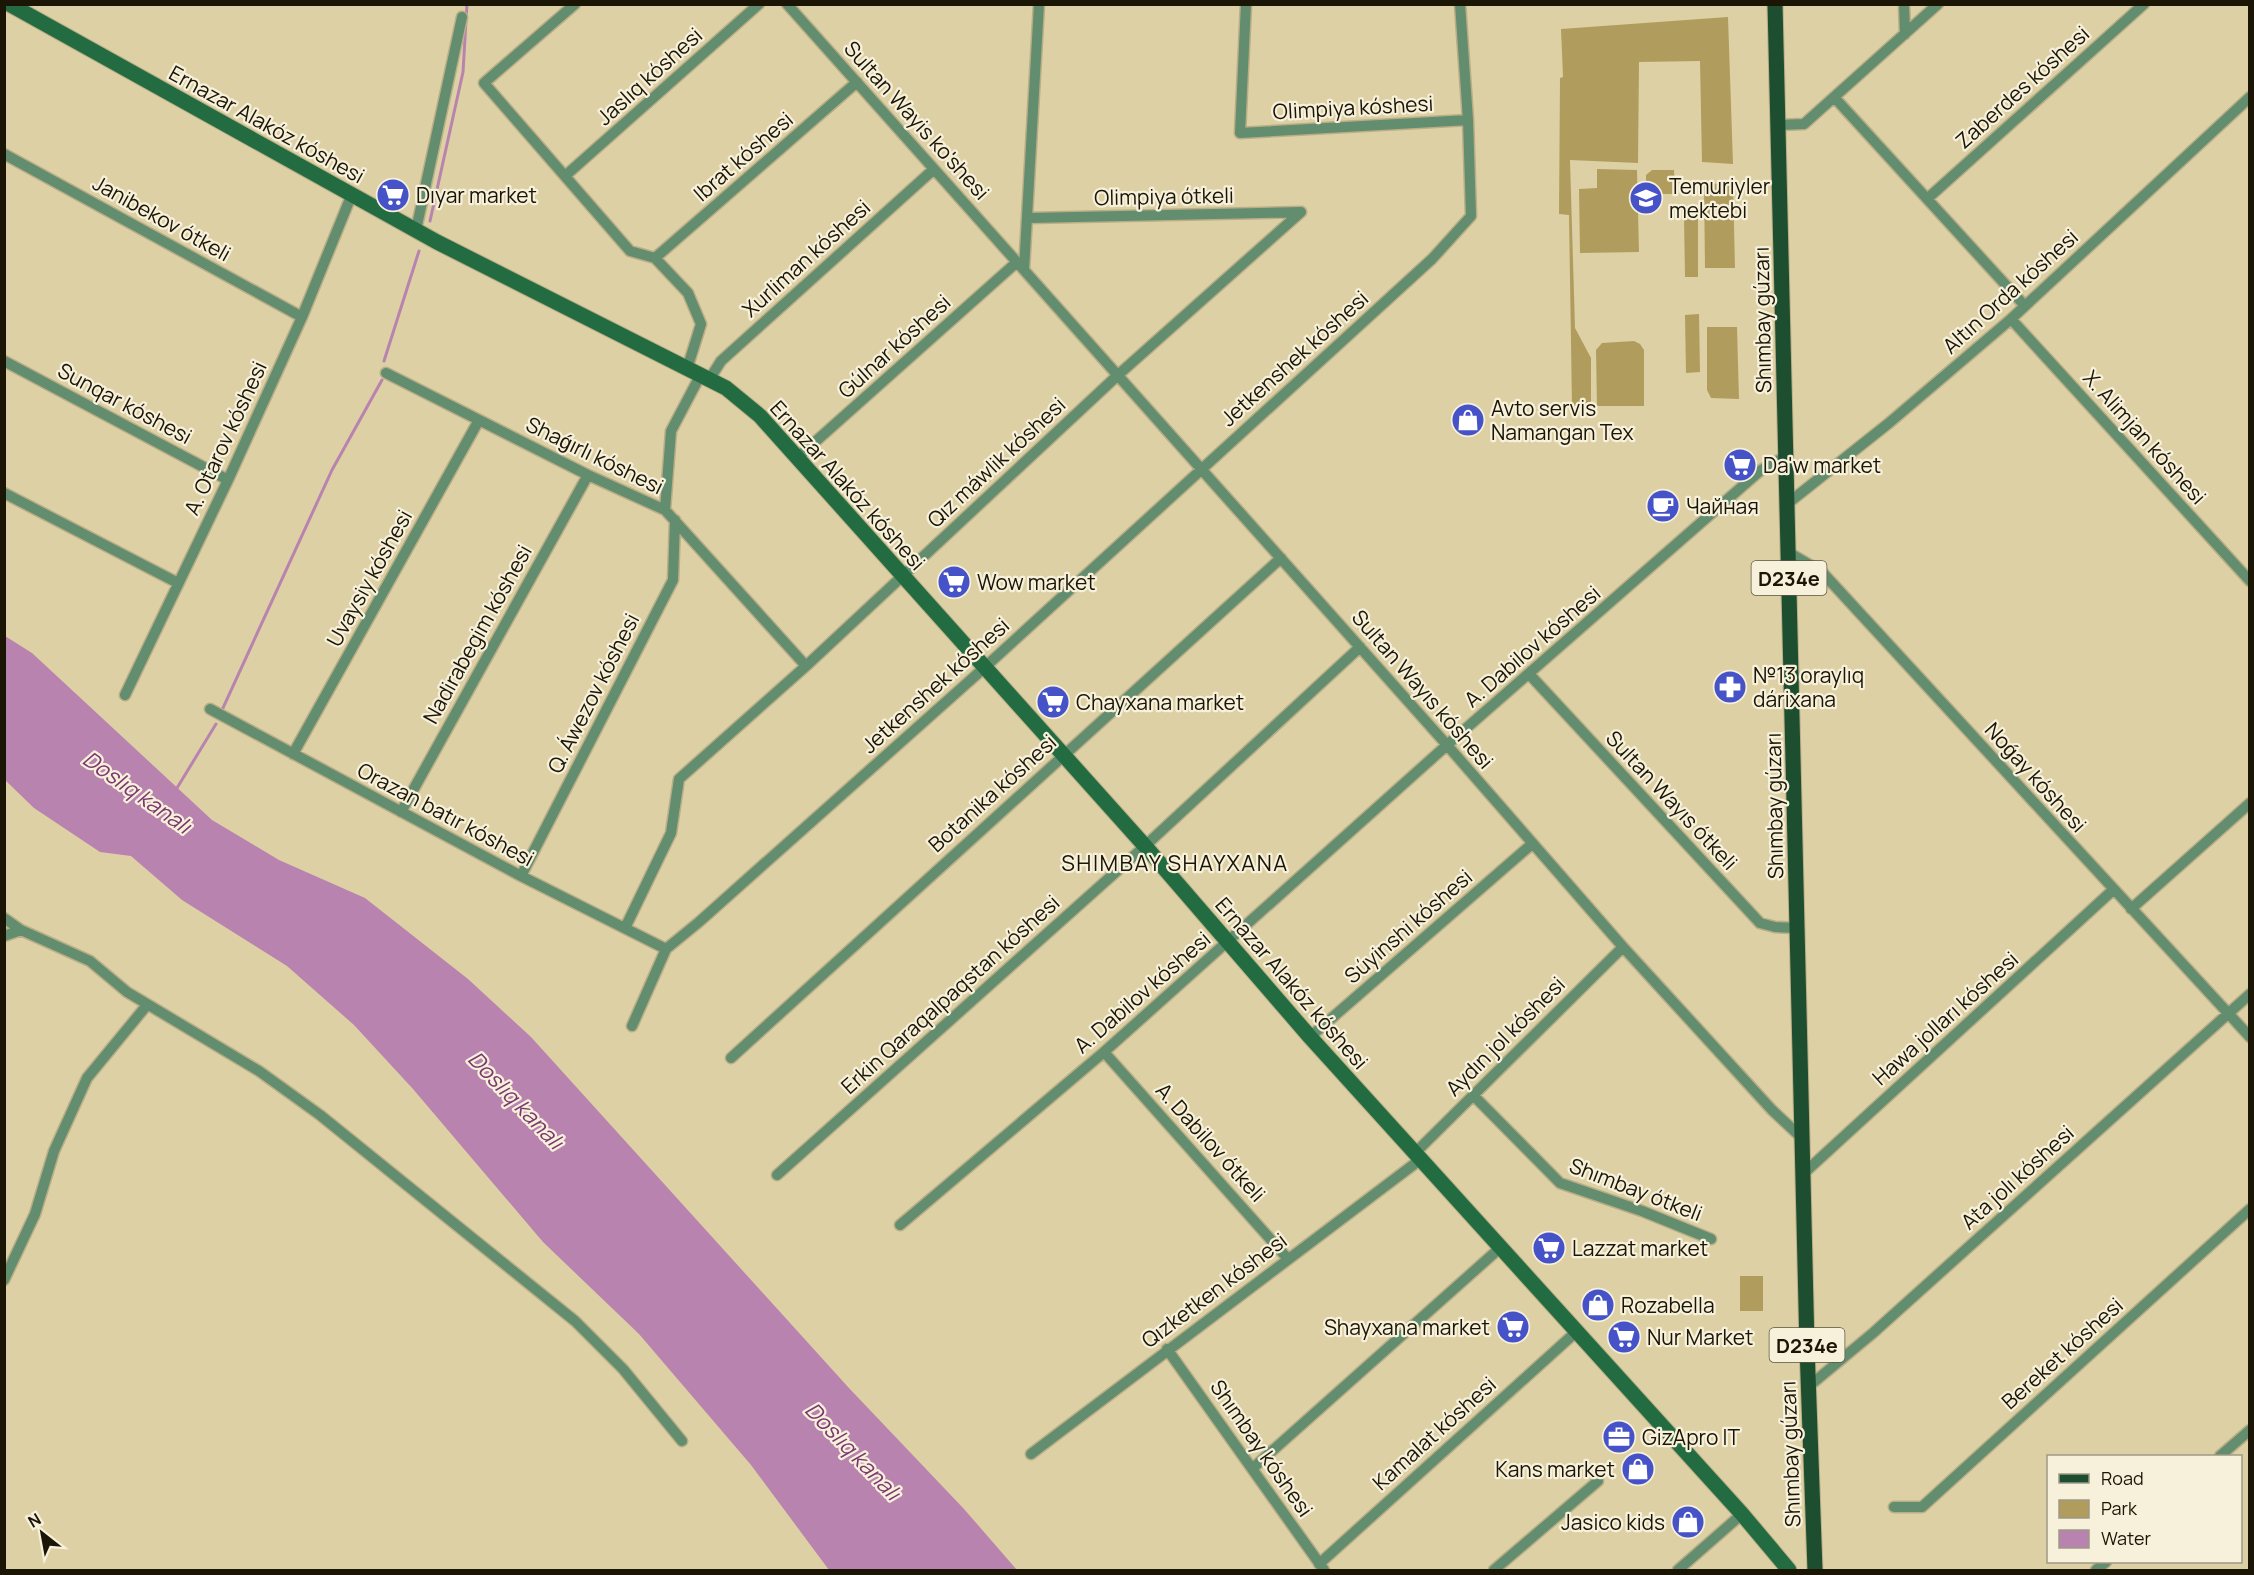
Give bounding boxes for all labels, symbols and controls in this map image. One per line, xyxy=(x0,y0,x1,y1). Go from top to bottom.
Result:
street label: Zaberdes kóshesi xyxy=(1949,19,2095,155)
street label: Jaslıq kóshesi xyxy=(590,21,708,131)
street label: Sultan Wayis ko'shesi xyxy=(838,35,996,205)
street label: Ernazar Alakóz kóshesi xyxy=(164,59,370,189)
street label: Olimpiya kóshesi xyxy=(1272,89,1434,125)
street label: Ibrat kóshesi xyxy=(687,105,799,207)
street label: Janibekov ótkeli xyxy=(88,169,236,267)
place label: Temuriyler mektebi xyxy=(1669,172,1771,224)
supermarket icon: Dıyar market xyxy=(375,177,411,213)
school or university icon: Temuriyler mektebi xyxy=(1628,180,1664,216)
place label: Dıyar market xyxy=(416,181,537,209)
street label: Olimpiya ótkeli xyxy=(1094,181,1234,211)
street label: Xurliman kóshesi xyxy=(736,193,876,323)
street label: Altın Orda kóshesi xyxy=(1936,223,2084,359)
street label: Shımbay gúzarı xyxy=(1747,247,1777,393)
street label: Jetkenshek kóshesi xyxy=(1214,284,1374,432)
street label: Gúlnar kóshesi xyxy=(832,288,956,404)
street label: Sunqar kóshesi xyxy=(53,356,197,450)
street label: A. Otarov kóshesi xyxy=(177,357,273,519)
street label: X. Alimjan kóshesi xyxy=(2077,364,2213,510)
street label: Qız máwlik kóshesi xyxy=(921,391,1071,533)
street label: Ernazar Alakóz kóshesi xyxy=(764,394,932,576)
place label: Avto servis Namangan Tex xyxy=(1491,394,1634,446)
shop icon: Avto servis Namangan Tex xyxy=(1450,402,1486,438)
street label: Shaǵırlı kóshesi xyxy=(522,410,668,500)
supermarket icon: Da'w market xyxy=(1722,447,1758,483)
place label: Da'w market xyxy=(1763,451,1881,479)
cafe icon: Чайная xyxy=(1645,488,1681,524)
place label: Чайная xyxy=(1686,492,1759,520)
street label: Uvaysiy kóshesi xyxy=(320,505,418,651)
street label: Nadirabegim kóshesi xyxy=(416,540,538,728)
road number: D234e xyxy=(1752,561,1826,595)
supermarket icon: Wow market xyxy=(936,564,972,600)
place label: Wow market xyxy=(977,568,1096,596)
street label: A. Dabilov kóshesi xyxy=(1458,579,1606,713)
street label: Sultan Wayıs kóshesi xyxy=(1346,603,1500,775)
street label: Q. Áwezov kóshesi xyxy=(541,608,645,778)
street label: Jetkenshek kóshesi xyxy=(855,611,1015,759)
place label: №13 oraylıq dárixana xyxy=(1753,661,1864,713)
pharmacy icon: №13 oraylıq dárixana xyxy=(1712,669,1748,705)
supermarket icon: Chayxana market xyxy=(1035,684,1071,720)
place label: Chayxana market xyxy=(1076,688,1244,716)
street label: Noǵay kóshesi xyxy=(1979,716,2093,838)
street label: Sultan Wayıs ótkeli xyxy=(1600,724,1744,876)
street label: Botanika kóshesi xyxy=(922,728,1062,858)
street label: Shımbay gúzarı xyxy=(1759,733,1789,879)
water label: Doslıq kanalı xyxy=(77,744,199,841)
street label: Orazan batır kóshesi xyxy=(353,756,539,872)
district label: SHIMBAY SHAYXANA xyxy=(1061,848,1289,878)
street label: Súyinshi kóshesi xyxy=(1338,863,1478,989)
street label: Erkin Qaraqalpaqstan kóshesi xyxy=(835,888,1065,1100)
street label: Ernazar Alakóz kóshesi xyxy=(1210,891,1374,1075)
street label: A. Dabilov kóshesi xyxy=(1068,925,1216,1059)
street label: Hawa jolları kóshesi xyxy=(1866,945,2024,1091)
street label: Aydın jol kóshesi xyxy=(1439,970,1571,1102)
water label: Doslıq kanalı xyxy=(462,1044,572,1157)
street label: A. Dabilov ótkeli xyxy=(1150,1077,1272,1207)
street label: Ata jolı kóshesi xyxy=(1954,1119,2080,1235)
street label: Shımbay ótkeli xyxy=(1566,1151,1706,1227)
street label: Qızketken kóshesi xyxy=(1136,1226,1292,1354)
supermarket icon: Lazzat market xyxy=(1531,1230,1567,1266)
place label: Lazzat market xyxy=(1572,1234,1708,1262)
shop icon: Rozabella xyxy=(1580,1287,1616,1323)
place label: Rozabella xyxy=(1621,1291,1715,1319)
street label: Bereket kóshesi xyxy=(1995,1291,2129,1415)
supermarket icon: Shayxana market xyxy=(1495,1309,1531,1345)
place label: Shayxana market xyxy=(1324,1313,1490,1341)
supermarket icon: Nur Market xyxy=(1606,1319,1642,1355)
place label: Nur Market xyxy=(1647,1323,1753,1351)
road number: D234e xyxy=(1770,1328,1844,1362)
street label: Kamalat kóshesi xyxy=(1366,1370,1502,1496)
street label: Shımbay kóshesi xyxy=(1204,1374,1320,1522)
street label: Shımbay gúzarı xyxy=(1773,1380,1807,1528)
water label: Doslıq kanalı xyxy=(799,1395,909,1508)
office icon: GizApro IT xyxy=(1601,1419,1637,1455)
place label: GizApro IT xyxy=(1642,1423,1740,1451)
shop icon: Kans market xyxy=(1620,1451,1656,1487)
place label: Kans market xyxy=(1495,1455,1615,1483)
legend xyxy=(2047,1455,2242,1563)
text: Road xyxy=(2101,1466,2144,1490)
text: Park xyxy=(2101,1496,2138,1520)
north arrow xyxy=(12,1503,72,1563)
shop icon: Jasico kids xyxy=(1670,1504,1706,1540)
text: N xyxy=(24,1508,45,1533)
place label: Jasico kids xyxy=(1561,1508,1665,1536)
text: Water xyxy=(2101,1526,2151,1550)

